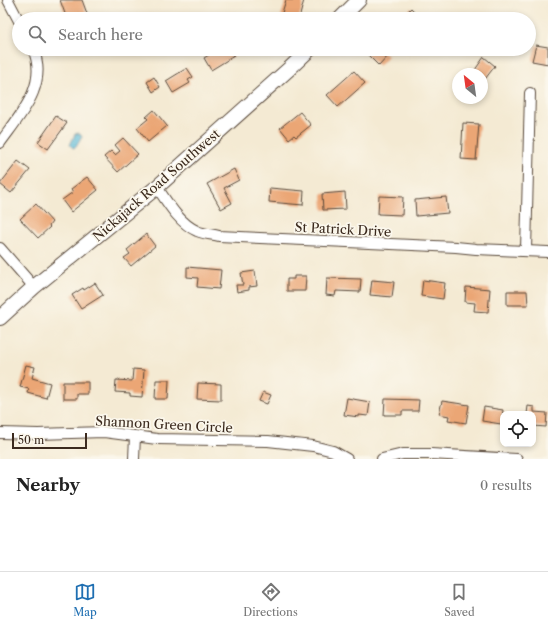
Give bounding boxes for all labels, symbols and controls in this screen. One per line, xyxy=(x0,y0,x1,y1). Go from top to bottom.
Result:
search box xyxy=(12,12,536,56)
icon: search xyxy=(26,23,48,45)
text: Search here xyxy=(58,25,143,44)
north arrow xyxy=(452,68,488,104)
street label: Nickajack Road Southwest xyxy=(89,125,223,245)
street label: St Patrick Drive xyxy=(294,218,392,240)
map controls xyxy=(500,411,536,447)
button: locate xyxy=(500,411,536,447)
street label: Shannon Green Circle xyxy=(95,412,233,436)
scale bar xyxy=(12,431,87,450)
text: 50 m xyxy=(18,433,44,447)
text: Nearby xyxy=(16,475,80,495)
text: 0 results xyxy=(480,477,532,493)
tab: Map xyxy=(73,581,97,619)
tab: Directions xyxy=(243,581,298,619)
tab: Saved xyxy=(444,581,475,619)

